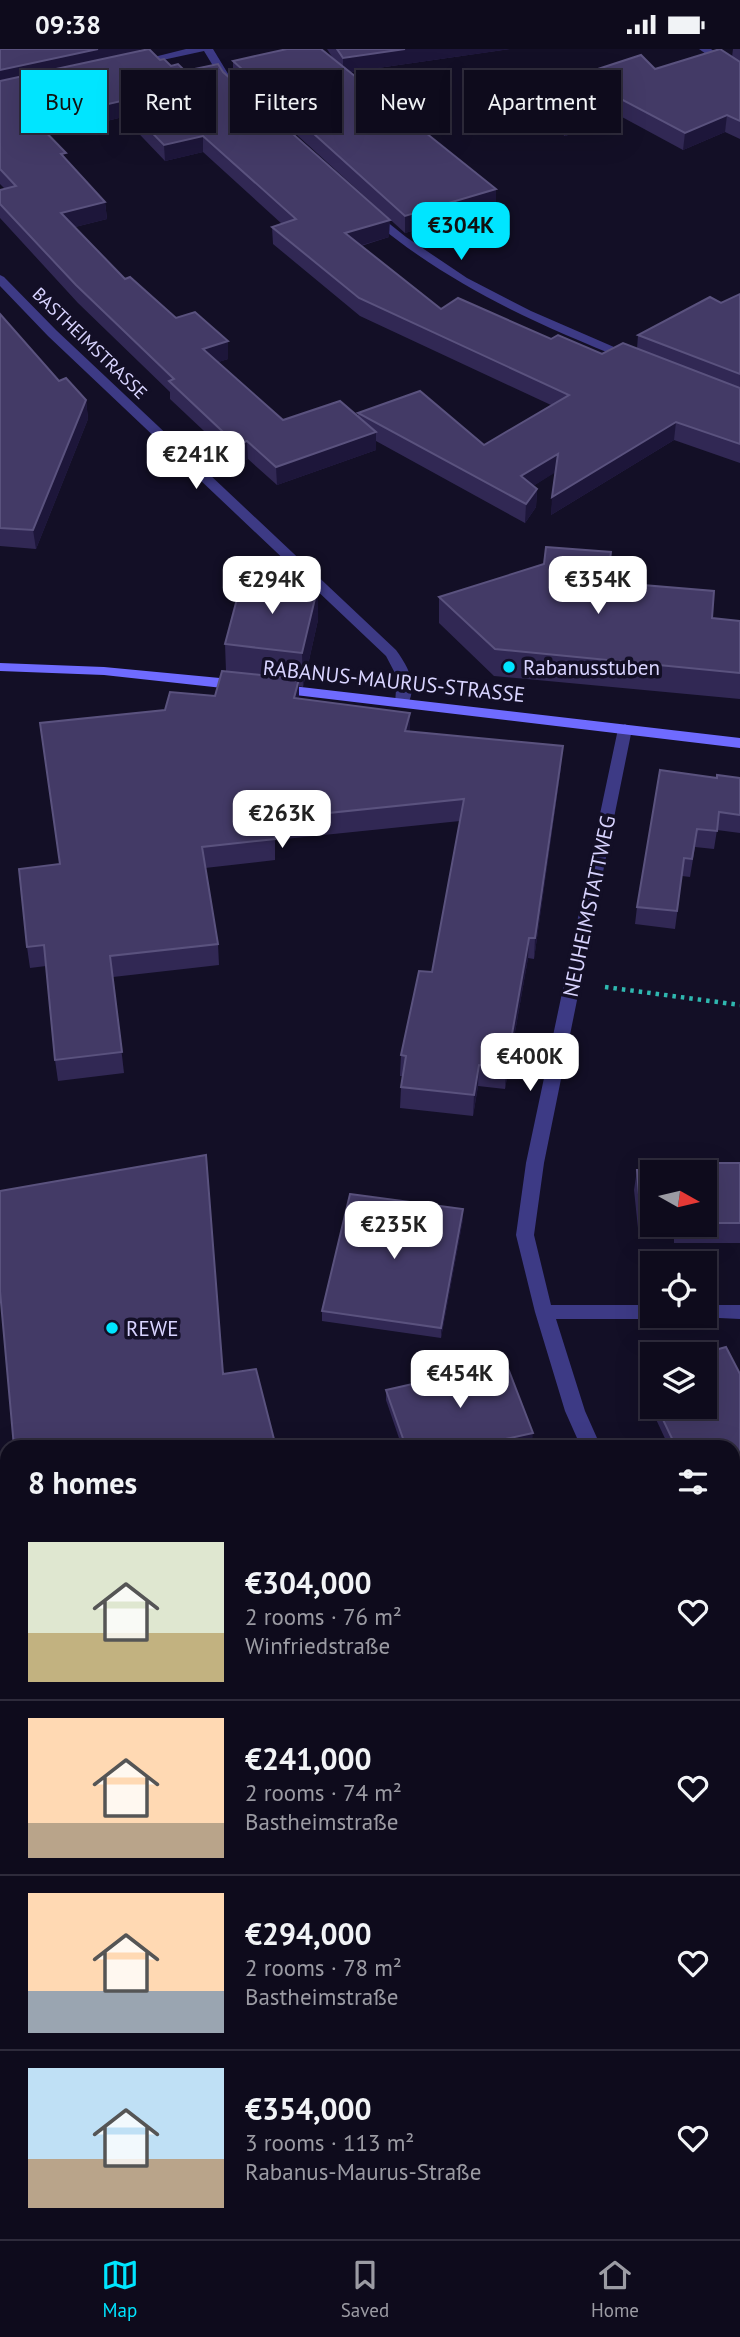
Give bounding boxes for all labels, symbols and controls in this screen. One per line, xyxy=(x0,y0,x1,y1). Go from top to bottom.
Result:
text: 09:38 xyxy=(35,8,101,41)
chip: Buy xyxy=(21,70,107,133)
chip: Rent xyxy=(121,70,216,133)
chip: Filters xyxy=(230,70,342,133)
chip: New xyxy=(356,70,450,133)
chip: Apartment xyxy=(464,70,621,133)
pin: €304K xyxy=(412,203,510,262)
text: €304K xyxy=(428,210,494,239)
street label: BASTHEIMSTRASSE xyxy=(28,282,152,404)
pin: €241K xyxy=(147,431,245,491)
text: €241K xyxy=(163,439,229,468)
pin: €294K xyxy=(223,557,321,616)
pin: €354K xyxy=(549,557,647,616)
text: €294K xyxy=(239,564,305,593)
text: €354K xyxy=(565,564,631,593)
street label: RABANUS-MAURUS-STRASSE xyxy=(262,654,526,708)
place label: Rabanusstuben xyxy=(523,654,660,681)
marker: Rabanusstuben xyxy=(501,659,517,675)
pin: €263K xyxy=(233,791,331,850)
text: €263K xyxy=(249,798,315,827)
street label: NEUHEIMSTATTWEG xyxy=(557,813,621,999)
pin: €400K xyxy=(481,1033,579,1093)
text: €400K xyxy=(497,1041,563,1070)
north arrow xyxy=(640,1160,718,1237)
map controls xyxy=(640,1160,717,1419)
pin: €235K xyxy=(345,1201,443,1261)
text: €235K xyxy=(361,1209,427,1238)
button: locate xyxy=(640,1251,717,1328)
place label: REWE xyxy=(126,1315,178,1342)
marker: REWE xyxy=(104,1320,120,1336)
button: layers xyxy=(640,1342,717,1419)
pin: €454K xyxy=(411,1351,509,1410)
text: €454K xyxy=(427,1358,493,1387)
text: 8 homes xyxy=(28,1463,137,1502)
icon: filters xyxy=(674,1463,712,1501)
text: €304,000 xyxy=(245,1563,372,1602)
icon: home xyxy=(84,1570,168,1654)
icon: heart xyxy=(674,1593,712,1631)
text: 2 rooms · 76 m² xyxy=(245,1602,402,1631)
text: Winfriedstraße xyxy=(245,1631,390,1660)
text: €241,000 xyxy=(245,1739,372,1778)
icon: home xyxy=(84,1746,168,1830)
icon: heart xyxy=(674,1769,712,1807)
text: 2 rooms · 74 m² xyxy=(245,1778,402,1807)
text: Bastheimstraße xyxy=(245,1807,398,1836)
text: €294,000 xyxy=(245,1914,372,1953)
icon: home xyxy=(84,1921,168,2005)
icon: heart xyxy=(674,1944,712,1982)
text: 2 rooms · 78 m² xyxy=(245,1953,402,1982)
text: Bastheimstraße xyxy=(245,1982,398,2011)
text: €354,000 xyxy=(245,2089,372,2128)
icon: home xyxy=(84,2096,168,2180)
icon: heart xyxy=(674,2119,712,2157)
text: 3 rooms · 113 m² xyxy=(245,2128,414,2157)
text: Rabanus-Maurus-Straße xyxy=(245,2157,481,2186)
tab: Map xyxy=(101,2256,139,2322)
tab: Saved xyxy=(341,2256,389,2322)
tab: Home xyxy=(591,2256,639,2322)

